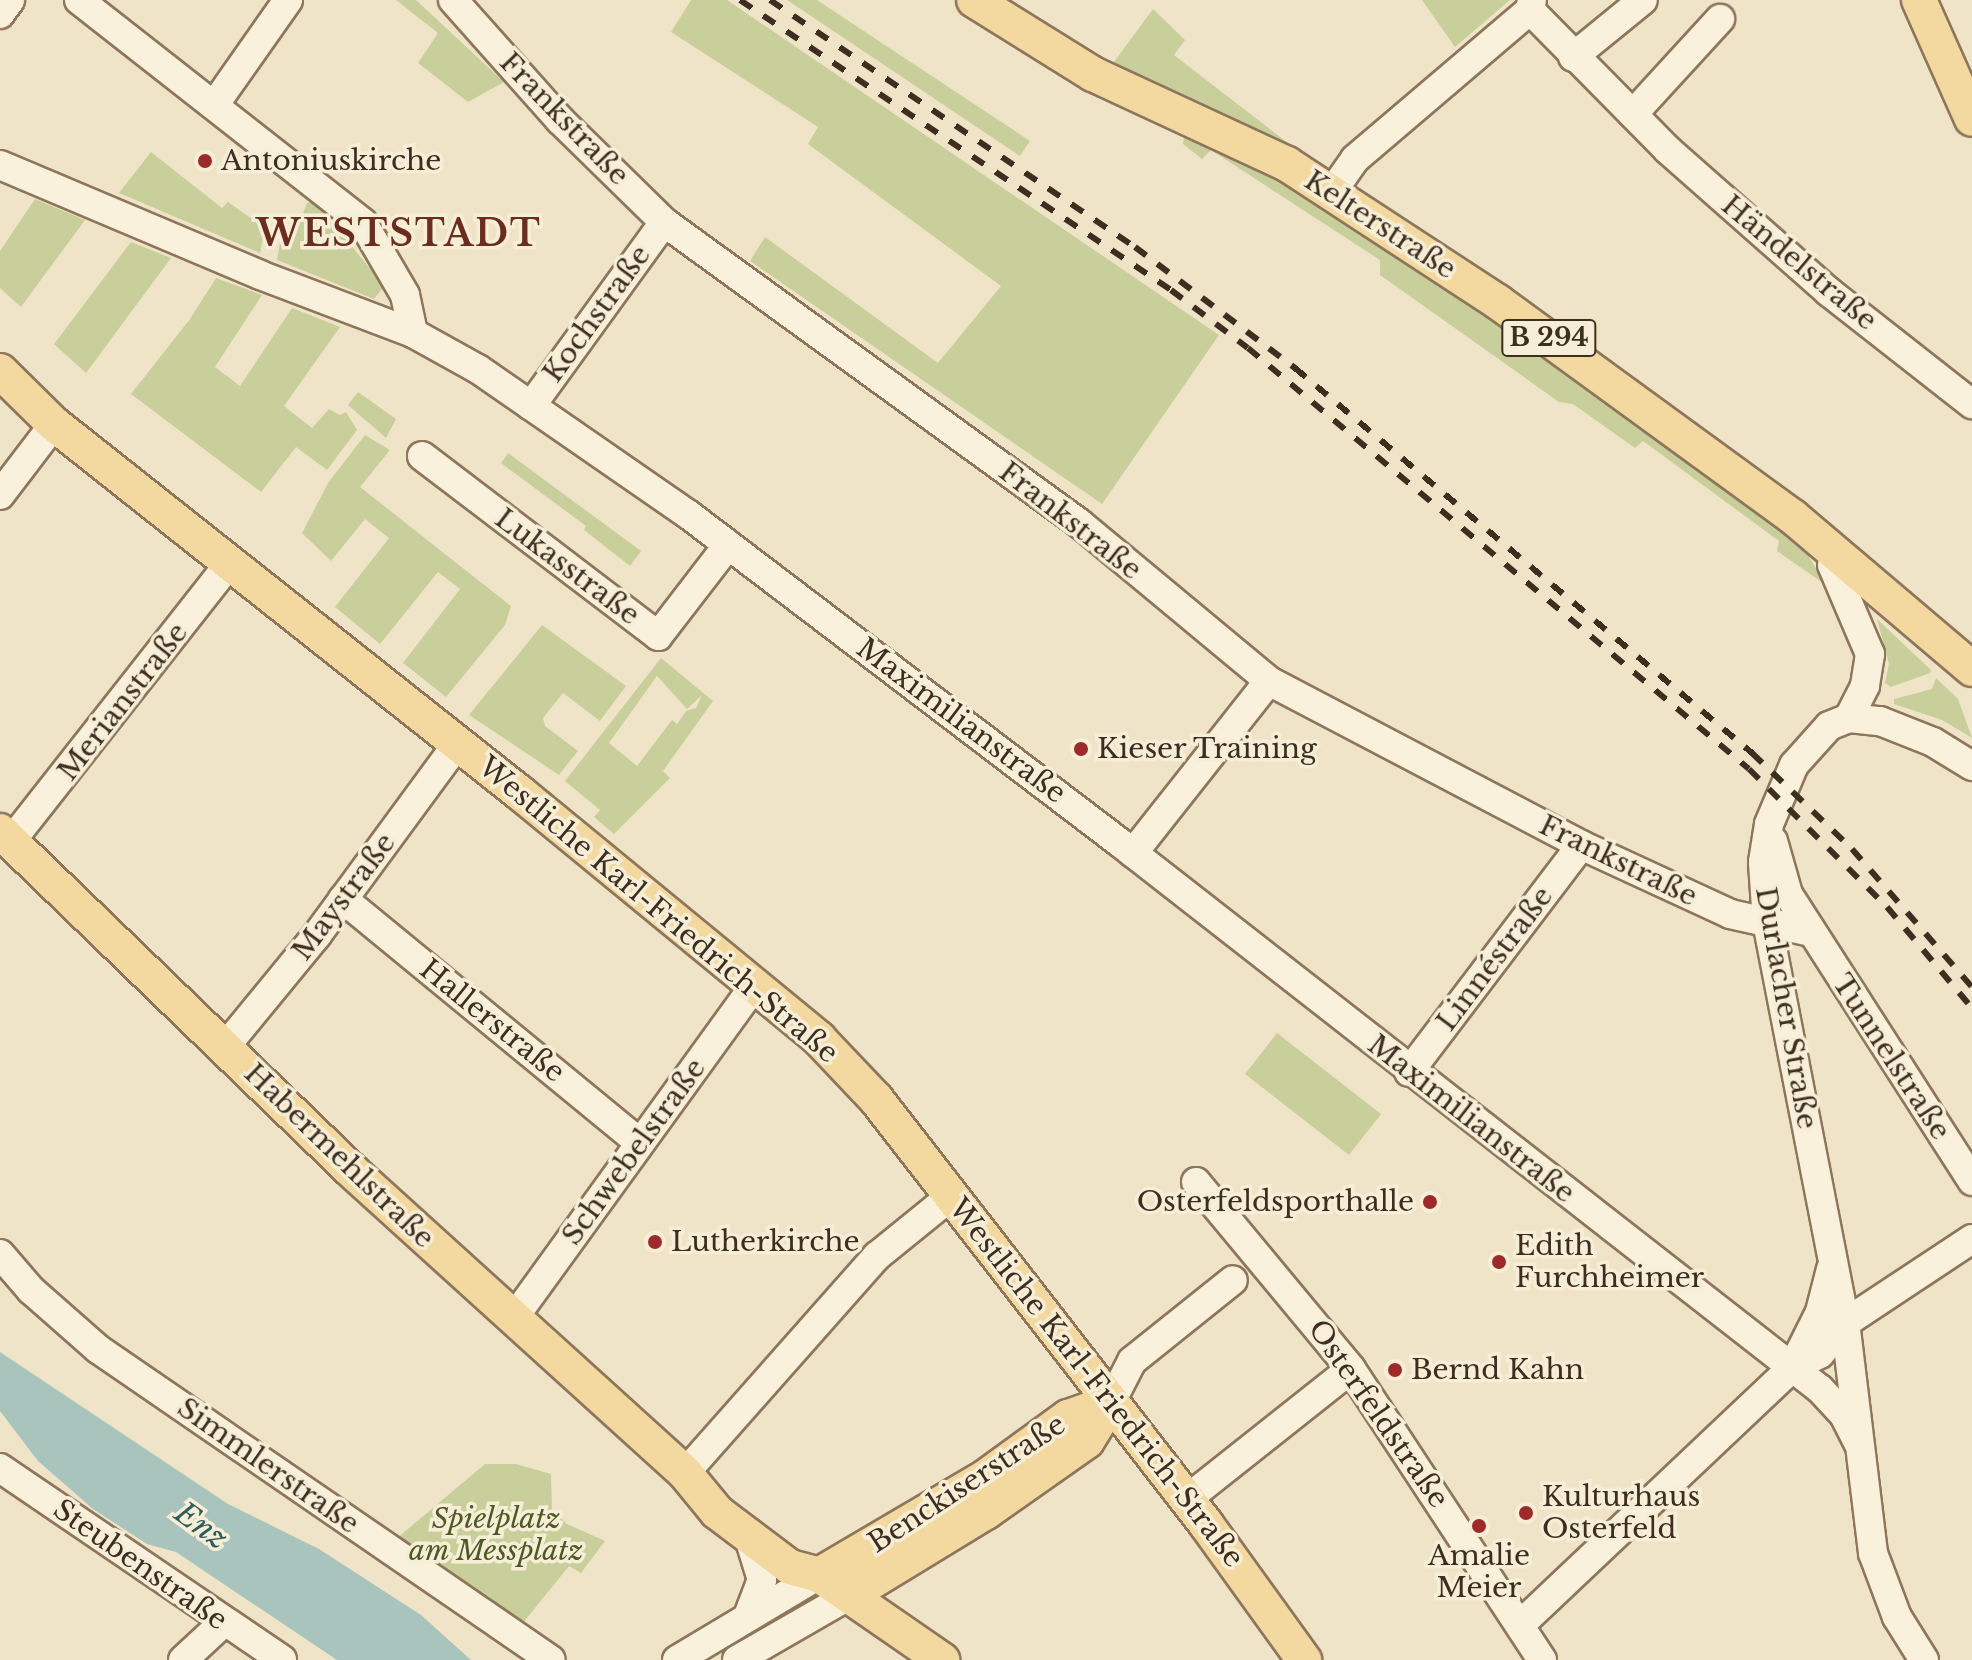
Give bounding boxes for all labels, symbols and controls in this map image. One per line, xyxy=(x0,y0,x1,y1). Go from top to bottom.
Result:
street label: Frankstraße xyxy=(492,46,636,192)
place label: Antoniuskirche xyxy=(221,144,441,178)
marker: Antoniuskirche xyxy=(196,152,214,170)
street label: Kelterstraße xyxy=(1298,164,1462,286)
street label: Händelstraße xyxy=(1715,188,1883,338)
district label: WESTSTADT xyxy=(256,212,542,256)
street label: Kochstraße xyxy=(536,239,658,389)
road number: B 294 xyxy=(1501,316,1597,360)
street label: Frankstraße xyxy=(992,455,1148,587)
street label: Lukasstraße xyxy=(488,502,646,632)
street label: Merianstraße xyxy=(51,616,195,788)
street label: Maximilianstraße xyxy=(850,631,1072,811)
place label: Kieser Training xyxy=(1097,732,1318,766)
marker: Kieser Training xyxy=(1072,740,1090,758)
street label: Westliche Karl-Friedrich-Straße xyxy=(472,750,844,1070)
street label: Frankstraße xyxy=(1534,808,1702,914)
street label: Maystraße xyxy=(285,827,403,967)
street label: Linnéstraße xyxy=(1430,880,1560,1038)
street label: Durlacher Straße xyxy=(1748,884,1824,1132)
street label: Hallerstraße xyxy=(413,952,571,1090)
street label: Tunnelstraße xyxy=(1825,968,1957,1146)
street label: Maximilianstraße xyxy=(1361,1028,1581,1210)
street label: Schwebelstraße xyxy=(555,1052,713,1252)
street label: Habermehlstraße xyxy=(237,1057,441,1255)
place label: Osterfeldsporthalle xyxy=(1137,1185,1414,1219)
street label: Westliche Karl-Friedrich-Straße xyxy=(942,1192,1250,1574)
marker: Osterfeldsporthalle xyxy=(1421,1193,1439,1211)
place label: Lutherkirche xyxy=(671,1225,860,1259)
place label: Edith Furchheimer xyxy=(1515,1229,1704,1295)
marker: Lutherkirche xyxy=(646,1233,664,1251)
marker: Edith Furchheimer xyxy=(1490,1253,1508,1271)
street label: Osterfeldstraße xyxy=(1301,1314,1455,1514)
place label: Bernd Kahn xyxy=(1411,1353,1584,1387)
marker: Bernd Kahn xyxy=(1386,1361,1404,1379)
street label: Simmlerstraße xyxy=(171,1391,365,1541)
street label: Benckiserstraße xyxy=(862,1408,1072,1560)
place label: Kulturhaus Osterfeld xyxy=(1542,1480,1700,1546)
street label: Steubenstraße xyxy=(47,1493,233,1637)
water label: Enz xyxy=(168,1495,234,1557)
park label: Spielplatz am Messplatz xyxy=(409,1502,583,1568)
marker: Kulturhaus Osterfeld xyxy=(1517,1504,1535,1522)
marker: Amalie Meier xyxy=(1470,1517,1488,1535)
place label: Amalie Meier xyxy=(1428,1539,1530,1605)

